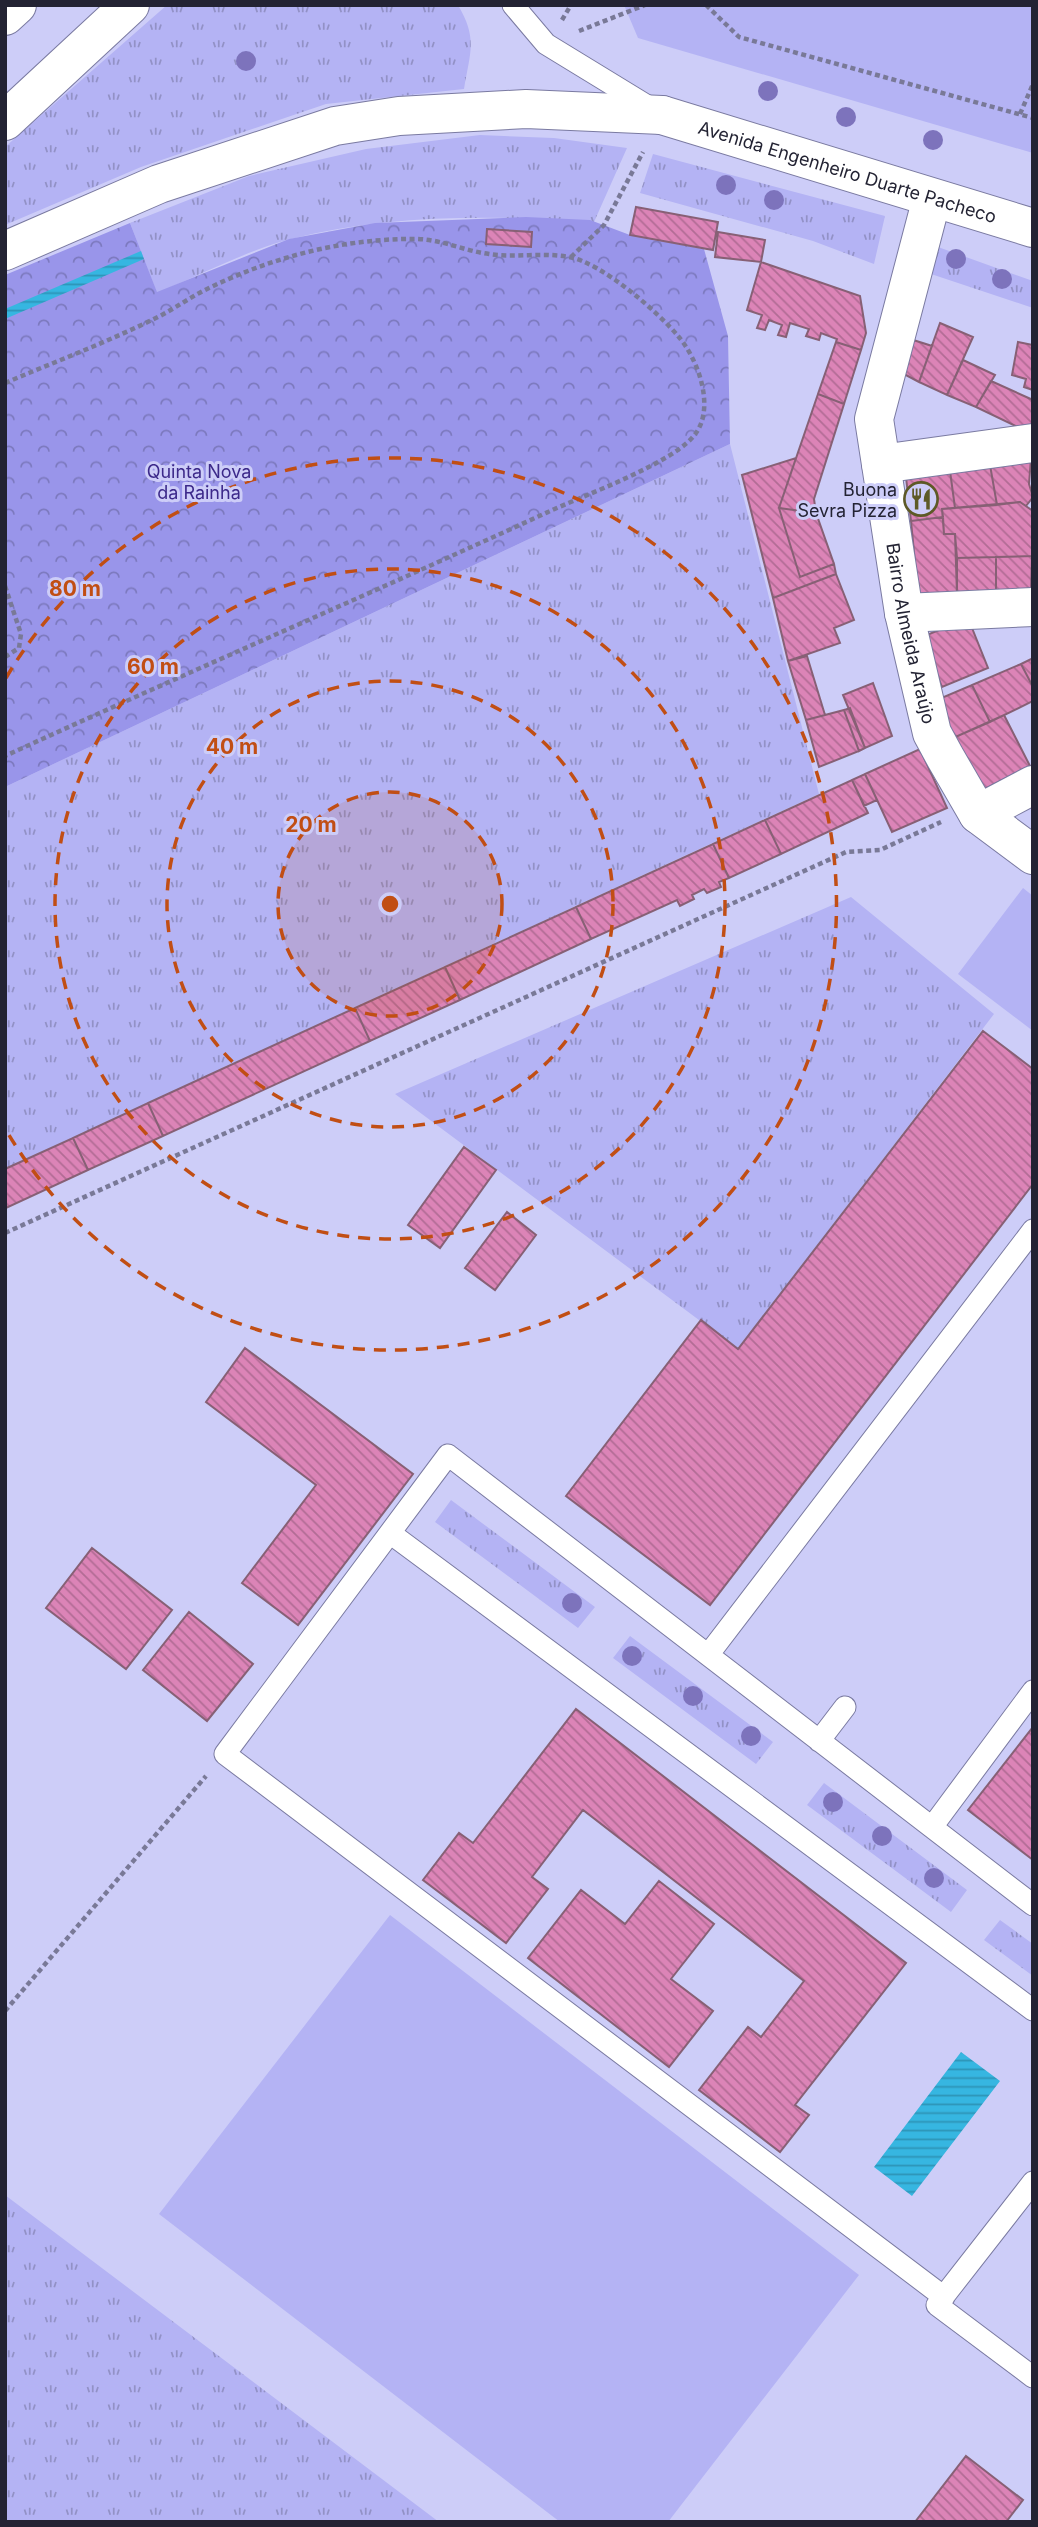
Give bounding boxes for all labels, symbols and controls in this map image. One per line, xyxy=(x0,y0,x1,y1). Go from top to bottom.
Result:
street label: Avenida Engenheiro Duarte Pacheco xyxy=(696,116,999,227)
park label: Quinta Nova da Rainha xyxy=(147,461,251,503)
place label: Buona Sevra Pizza xyxy=(797,479,897,521)
restaurant icon: Buona Sevra Pizza xyxy=(902,480,940,518)
street label: Bairro Almeida Araújo xyxy=(883,541,940,726)
text: 80 m xyxy=(49,576,101,601)
text: 60 m xyxy=(127,654,179,679)
text: 40 m xyxy=(206,734,258,759)
text: 20 m xyxy=(285,812,337,837)
centre of rings xyxy=(378,892,402,916)

